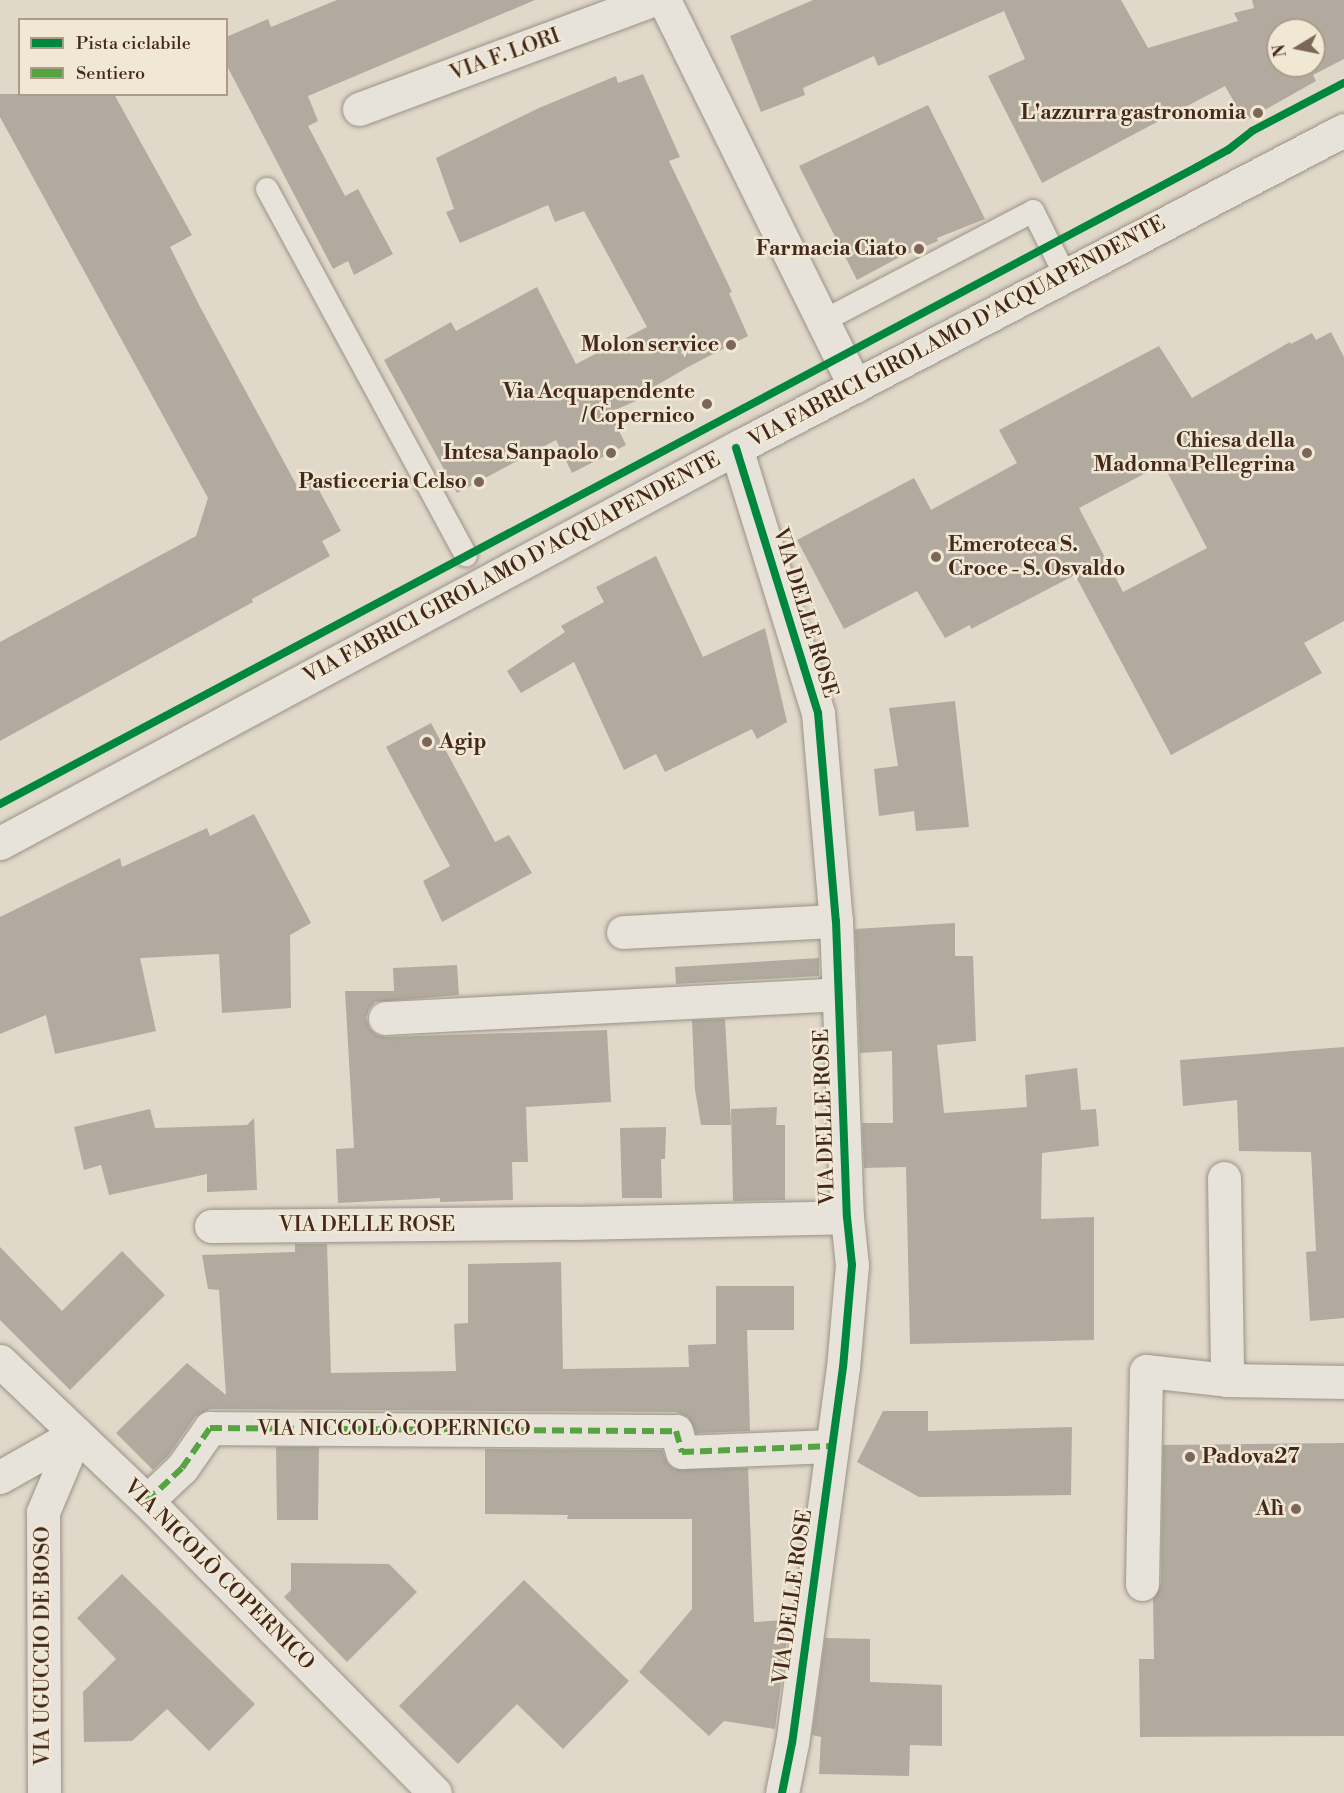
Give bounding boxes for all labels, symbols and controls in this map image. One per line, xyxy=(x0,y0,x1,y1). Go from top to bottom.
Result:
legend xyxy=(18,18,228,96)
north arrow xyxy=(1266,18,1326,78)
street label: VIA F. LORI xyxy=(446,23,564,87)
text: Pista ciclabile xyxy=(76,32,191,55)
text: N xyxy=(1269,43,1291,59)
text: Sentiero xyxy=(76,62,145,85)
place label: L'azzurra gastronomia xyxy=(1021,100,1246,126)
marker: L'azzurra gastronomia xyxy=(1251,106,1265,120)
street label: VIA FABRICI GIROLAMO D'ACQUAPENDENTE xyxy=(744,211,1170,453)
place label: Farmacia Ciato xyxy=(756,236,907,262)
marker: Farmacia Ciato xyxy=(912,242,926,256)
place label: Molon service xyxy=(581,332,719,358)
marker: Molon service xyxy=(724,338,738,352)
place label: Via Acquapendente / Copernico xyxy=(503,379,695,429)
marker: Via Acquapendente / Copernico xyxy=(700,397,714,411)
place label: Chiesa della Madonna Pellegrina xyxy=(1094,428,1295,478)
place label: Intesa Sanpaolo xyxy=(443,440,599,466)
marker: Intesa Sanpaolo xyxy=(604,446,618,460)
marker: Chiesa della Madonna Pellegrina xyxy=(1300,446,1314,460)
street label: VIA FABRICI GIROLAMO D'ACQUAPENDENTE xyxy=(299,447,725,689)
place label: Pasticceria Celso xyxy=(298,469,467,495)
marker: Pasticceria Celso xyxy=(472,475,486,489)
street label: VIA DELLE ROSE xyxy=(767,525,843,701)
place label: Emeroteca S. Croce - S. Osvaldo xyxy=(948,532,1125,582)
marker: Emeroteca S. Croce - S. Osvaldo xyxy=(929,550,943,564)
place label: Agip xyxy=(439,729,487,755)
marker: Agip xyxy=(420,735,434,749)
street label: VIA DELLE ROSE xyxy=(809,1028,841,1206)
street label: VIA DELLE ROSE xyxy=(279,1212,455,1238)
street label: VIA NICCOLÒ COPERNICO xyxy=(257,1416,531,1442)
place label: Padova27 xyxy=(1202,1444,1300,1470)
marker: Padova27 xyxy=(1183,1450,1197,1464)
street label: VIA NICOLÒ COPERNICO xyxy=(119,1475,319,1675)
place label: Alì xyxy=(1255,1496,1284,1522)
marker: Alì xyxy=(1289,1502,1303,1516)
street label: VIA DELLE ROSE xyxy=(768,1508,818,1686)
street label: VIA UGUCCIO DE BOSO xyxy=(30,1526,56,1766)

